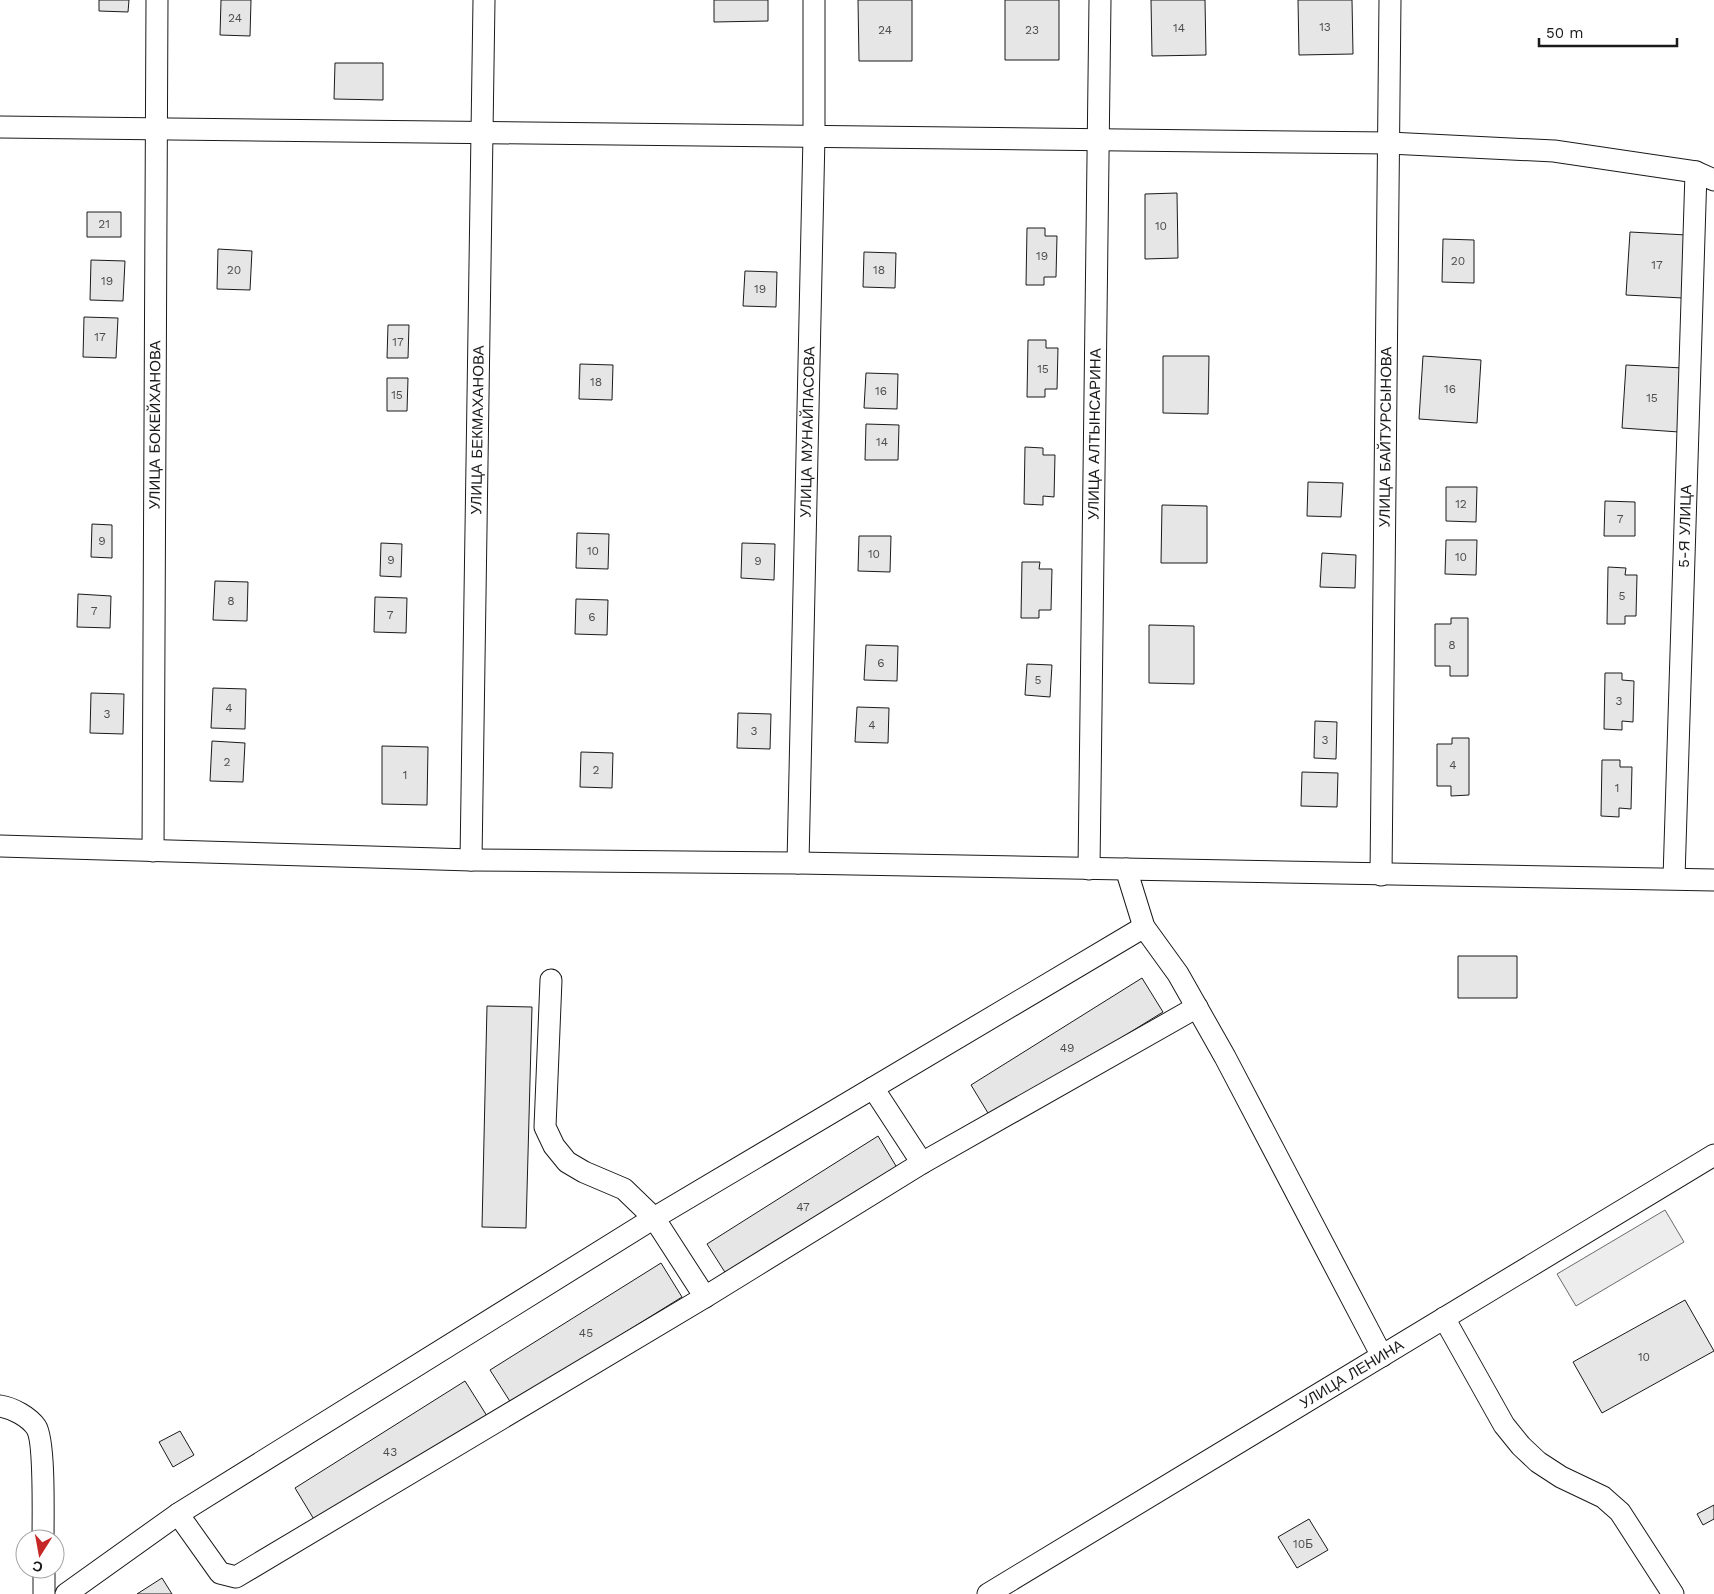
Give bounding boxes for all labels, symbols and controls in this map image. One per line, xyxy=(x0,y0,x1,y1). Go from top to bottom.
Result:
house number: 24 xyxy=(228,11,242,25)
scale bar xyxy=(1539,15,1676,47)
house number: 13 xyxy=(1319,20,1331,34)
house number: 14 xyxy=(1173,21,1185,35)
house number: 24 xyxy=(878,23,892,37)
house number: 23 xyxy=(1025,23,1039,37)
text: 50 m xyxy=(1546,24,1583,42)
house number: 21 xyxy=(98,217,110,231)
house number: 10 xyxy=(1155,219,1167,233)
house number: 19 xyxy=(1036,249,1048,263)
house number: 20 xyxy=(1451,254,1465,268)
house number: 17 xyxy=(1651,258,1663,272)
house number: 20 xyxy=(227,263,241,277)
house number: 18 xyxy=(873,263,885,277)
house number: 19 xyxy=(101,274,113,288)
house number: 19 xyxy=(754,282,766,296)
house number: 17 xyxy=(94,330,106,344)
house number: 17 xyxy=(392,335,404,349)
street label: УЛИЦА БОКЕЙХАНОВА xyxy=(146,341,164,509)
street label: УЛИЦА БЕКМАХАНОВА xyxy=(467,345,488,515)
street label: УЛИЦА МУНАЙПАСОВА xyxy=(797,346,818,518)
street label: УЛИЦА БАЙТУРСЫНОВА xyxy=(1376,346,1395,528)
street label: УЛИЦА АЛТЫНСАРИНА xyxy=(1084,348,1105,520)
house number: 15 xyxy=(1037,362,1049,376)
house number: 18 xyxy=(590,375,602,389)
house number: 16 xyxy=(1444,382,1456,396)
house number: 16 xyxy=(875,384,887,398)
house number: 15 xyxy=(391,388,403,402)
house number: 15 xyxy=(1646,391,1658,405)
house number: 14 xyxy=(876,435,888,449)
street label: 5-Я УЛИЦА xyxy=(1675,484,1695,568)
house number: 12 xyxy=(1455,497,1467,511)
house number: 7 xyxy=(1617,512,1624,526)
house number: 9 xyxy=(98,534,106,548)
house number: 10 xyxy=(587,544,599,558)
house number: 10 xyxy=(868,547,880,561)
house number: 10 xyxy=(1455,550,1467,564)
house number: 9 xyxy=(387,553,395,567)
house number: 9 xyxy=(754,554,762,568)
house number: 5 xyxy=(1619,589,1626,603)
house number: 8 xyxy=(227,594,235,608)
house number: 7 xyxy=(91,604,98,618)
house number: 7 xyxy=(387,608,394,622)
house number: 6 xyxy=(588,610,596,624)
house number: 8 xyxy=(1448,638,1456,652)
house number: 6 xyxy=(877,656,885,670)
house number: 5 xyxy=(1035,673,1042,687)
house number: 3 xyxy=(1616,694,1623,708)
house number: 4 xyxy=(225,701,233,715)
house number: 3 xyxy=(104,707,111,721)
house number: 4 xyxy=(868,718,876,732)
house number: 3 xyxy=(751,724,758,738)
house number: 3 xyxy=(1322,733,1329,747)
house number: 2 xyxy=(224,755,231,769)
house number: 4 xyxy=(1449,758,1457,772)
house number: 2 xyxy=(593,763,600,777)
house number: 1 xyxy=(403,768,407,782)
house number: 1 xyxy=(1615,781,1619,795)
house number: 49 xyxy=(1060,1041,1074,1055)
house number: 47 xyxy=(796,1200,810,1214)
house number: 45 xyxy=(579,1326,593,1340)
street label: УЛИЦА ЛЕНИНА xyxy=(1296,1336,1407,1412)
house number: 10 xyxy=(1638,1350,1650,1364)
house number: 43 xyxy=(383,1445,397,1459)
north arrow xyxy=(15,1529,65,1579)
house number: 10Б xyxy=(1293,1537,1313,1551)
text: С xyxy=(31,1558,44,1576)

